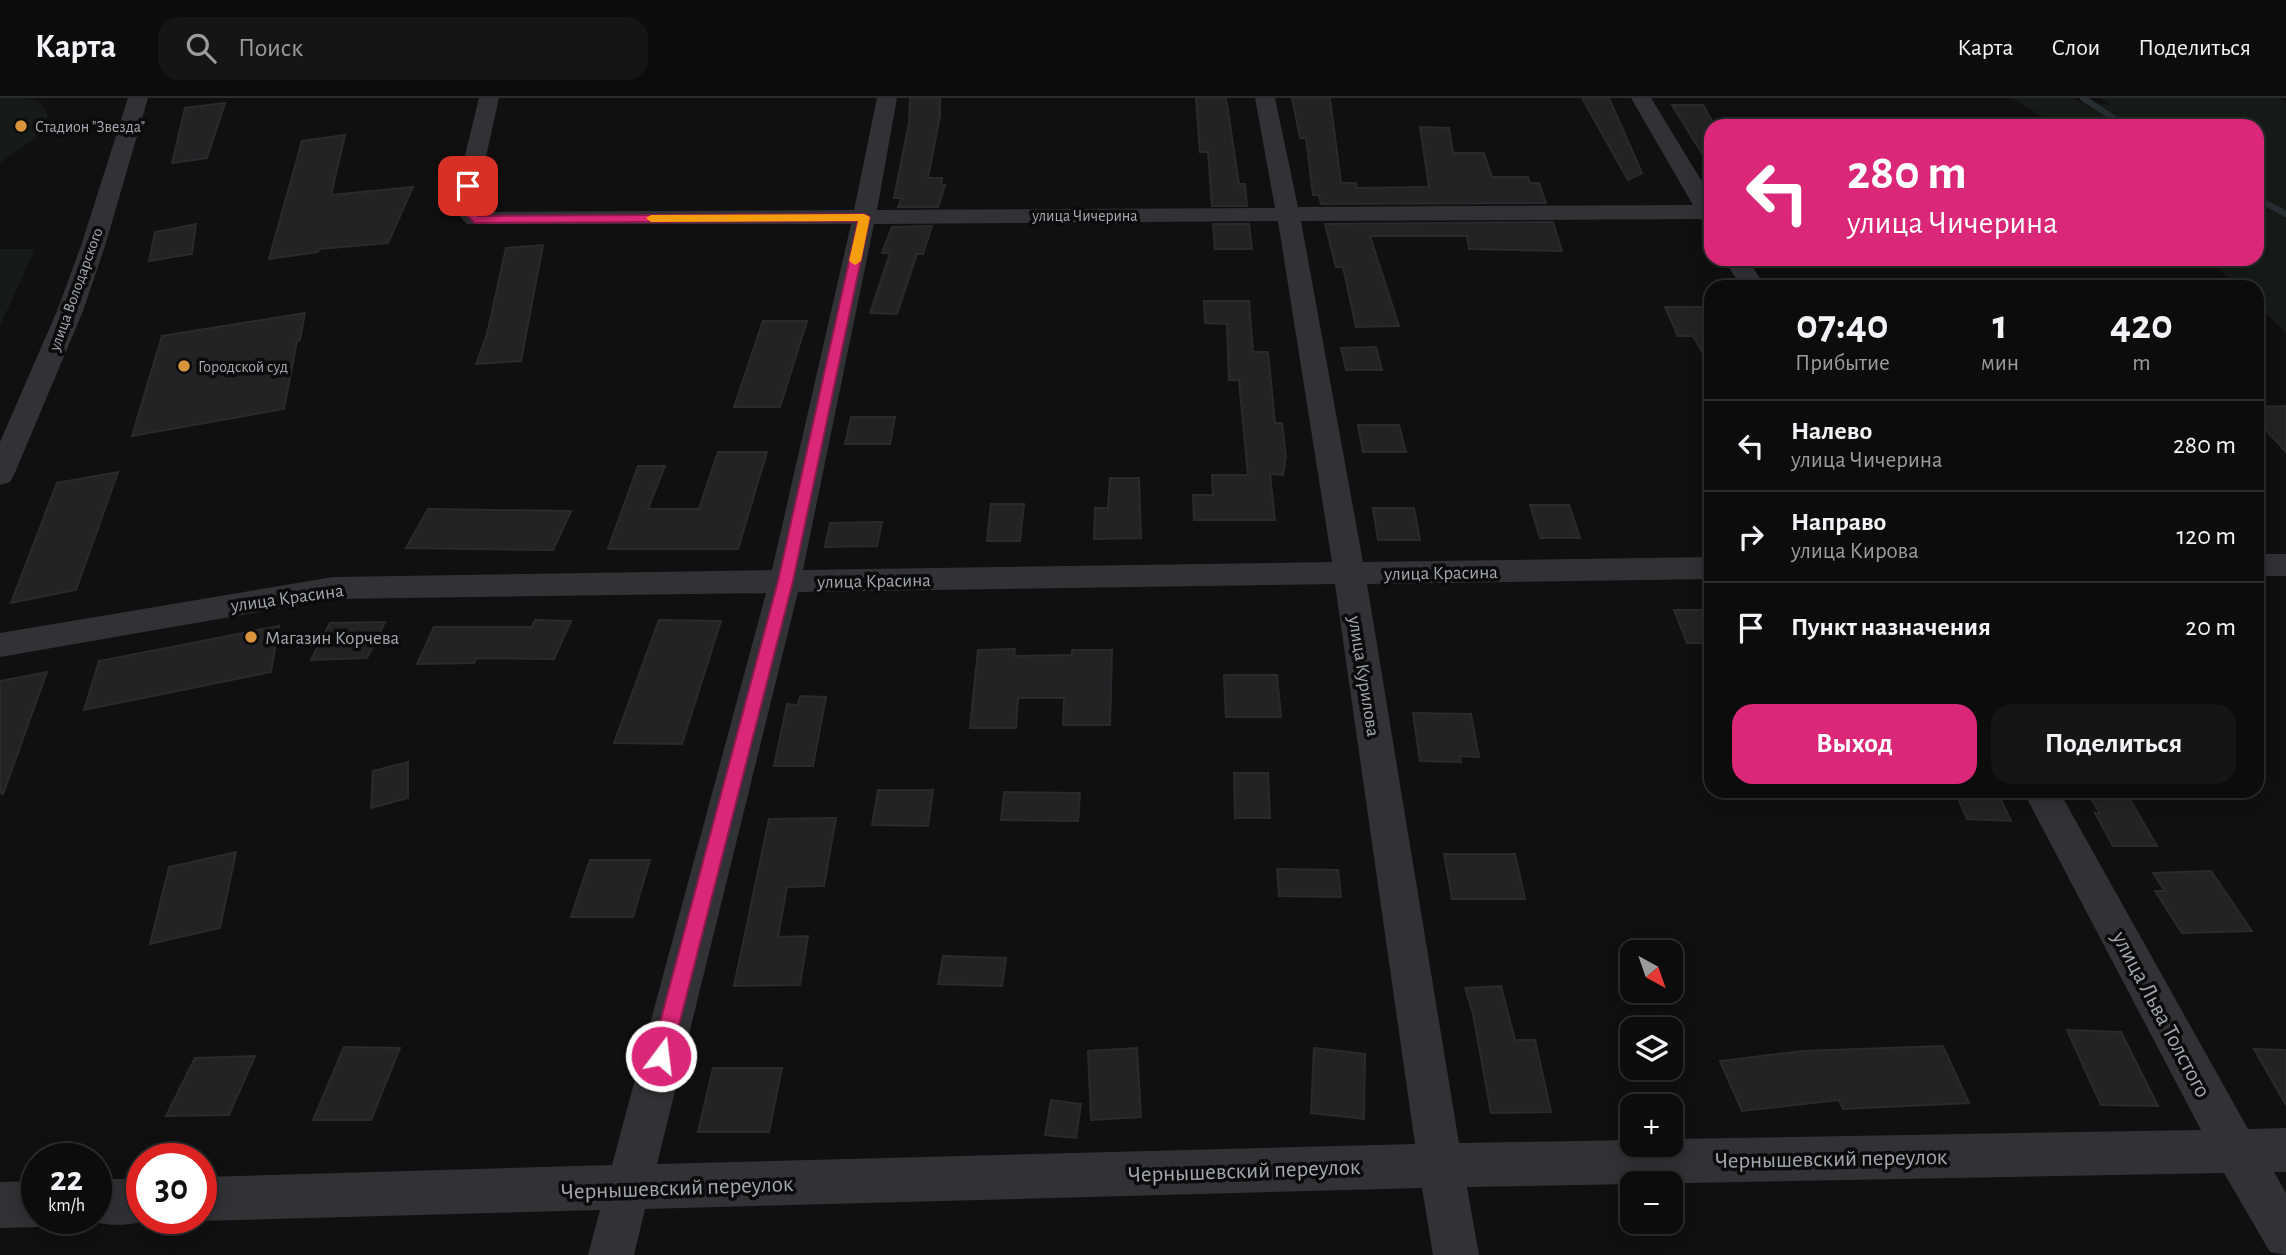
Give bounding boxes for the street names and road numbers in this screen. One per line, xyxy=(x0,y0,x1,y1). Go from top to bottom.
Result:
street label: улица Чичерина xyxy=(1031,208,1138,225)
street label: улица Володарского xyxy=(46,225,107,354)
street label: улица Красина xyxy=(1383,563,1498,584)
street label: улица Красина xyxy=(816,571,931,592)
street label: улица Красина xyxy=(229,581,345,616)
street label: улица Курилова xyxy=(1344,614,1382,738)
street label: улица Льва Толстого xyxy=(2107,927,2214,1101)
street label: Чернышевский переулок xyxy=(1715,1146,1948,1173)
street label: Чернышевский переулок xyxy=(1127,1156,1361,1187)
street label: Чернышевский переулок xyxy=(560,1173,794,1204)

